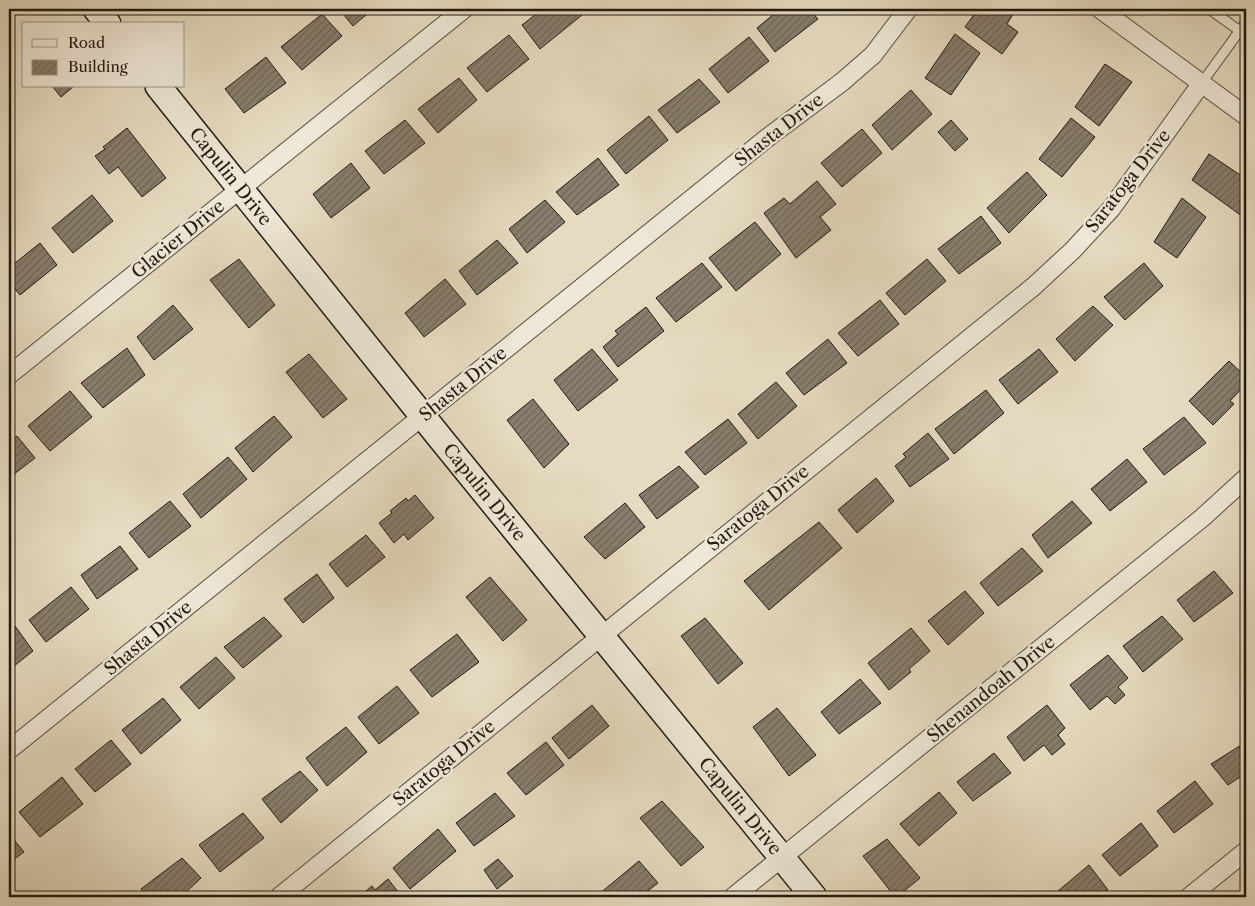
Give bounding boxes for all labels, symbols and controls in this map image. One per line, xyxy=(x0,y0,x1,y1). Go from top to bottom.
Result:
legend xyxy=(22,22,185,88)
text: Road xyxy=(68,33,105,52)
text: Building xyxy=(68,57,128,76)
street label: Shasta Drive xyxy=(730,89,828,171)
street label: Capulin Drive xyxy=(185,123,276,230)
street label: Saratoga Drive xyxy=(1081,125,1175,237)
street label: Glacier Drive xyxy=(127,195,229,283)
street label: Shasta Drive xyxy=(415,342,511,426)
street label: Capulin Drive xyxy=(438,439,531,545)
street label: Saratoga Drive xyxy=(703,460,813,556)
street label: Shasta Drive xyxy=(100,596,196,680)
street label: Shenandoah Drive xyxy=(922,631,1060,747)
street label: Saratoga Drive xyxy=(389,715,499,811)
street label: Capulin Drive xyxy=(694,753,786,859)

